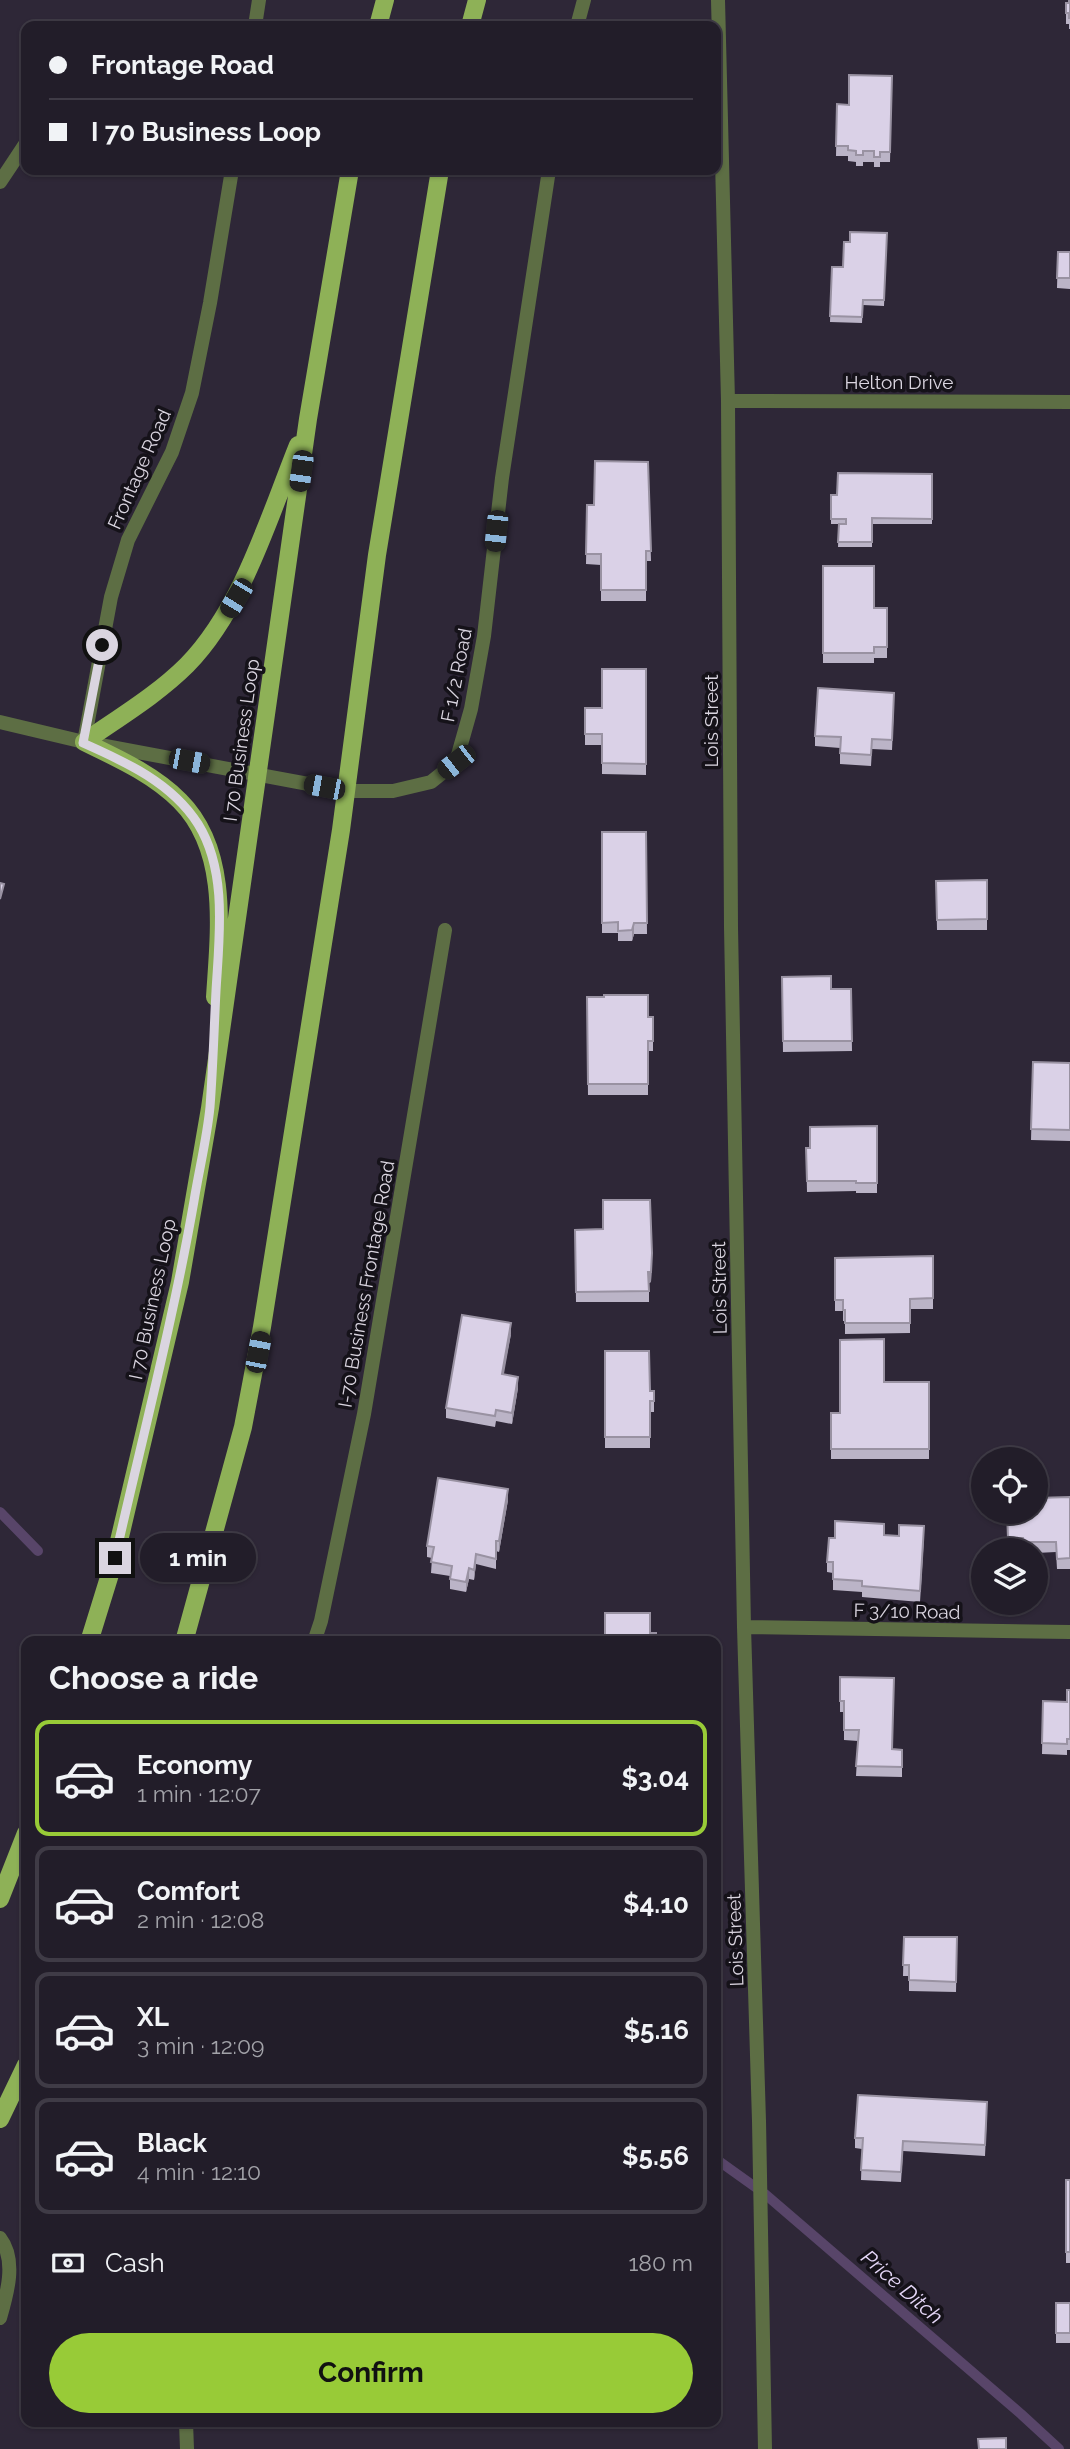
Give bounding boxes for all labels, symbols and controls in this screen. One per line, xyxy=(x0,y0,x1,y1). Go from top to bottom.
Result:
text: Frontage Road xyxy=(91,50,274,80)
text: I 70 Business Loop xyxy=(91,117,321,147)
street label: Helton Drive xyxy=(845,371,953,393)
street label: Frontage Road xyxy=(103,406,175,532)
car xyxy=(288,449,315,493)
car xyxy=(484,509,509,553)
car xyxy=(217,575,256,621)
street label: F 1/2 Road xyxy=(436,626,476,724)
route start xyxy=(86,629,118,661)
street label: I 70 Business Loop xyxy=(219,657,263,823)
street label: Lois Street xyxy=(700,674,722,768)
car xyxy=(433,741,480,783)
car xyxy=(167,747,212,775)
car xyxy=(302,773,347,801)
street label: I-70 Business Frontage Road xyxy=(333,1159,399,1409)
street label: I 70 Business Loop xyxy=(124,1216,180,1382)
street label: Lois Street xyxy=(707,1241,731,1335)
car xyxy=(244,1329,273,1375)
map controls xyxy=(971,1447,1048,1615)
button: locate xyxy=(971,1447,1048,1524)
callout: 1 min xyxy=(140,1534,255,1582)
button: layers xyxy=(971,1538,1048,1615)
route end xyxy=(99,1542,131,1574)
text: 1 min xyxy=(169,1544,227,1571)
street label: F 3/10 Road xyxy=(853,1599,961,1623)
text: Choose a ride xyxy=(49,1659,258,1696)
icon: car xyxy=(53,1747,116,1810)
text: Economy xyxy=(137,1750,252,1780)
text: $3.04 xyxy=(621,1763,689,1793)
text: 1 min · 12:07 xyxy=(137,1780,261,1807)
icon: car xyxy=(53,1873,116,1936)
text: Comfort xyxy=(137,1876,240,1906)
text: $4.10 xyxy=(623,1889,689,1919)
street label: Lois Street xyxy=(722,1893,748,1987)
text: 2 min · 12:08 xyxy=(137,1906,264,1933)
icon: car xyxy=(53,1999,116,2062)
text: XL xyxy=(137,2002,169,2032)
text: $5.16 xyxy=(624,2015,689,2045)
text: 3 min · 12:09 xyxy=(137,2032,265,2059)
icon: car xyxy=(53,2125,116,2188)
text: Black xyxy=(137,2128,207,2158)
text: $5.56 xyxy=(622,2141,689,2171)
text: 4 min · 12:10 xyxy=(137,2158,261,2185)
icon: cash xyxy=(49,2244,87,2282)
water label: Price Ditch xyxy=(856,2244,948,2329)
text: Cash xyxy=(105,2248,165,2278)
text: 180 m xyxy=(628,2249,693,2276)
button: Confirm xyxy=(49,2333,693,2413)

